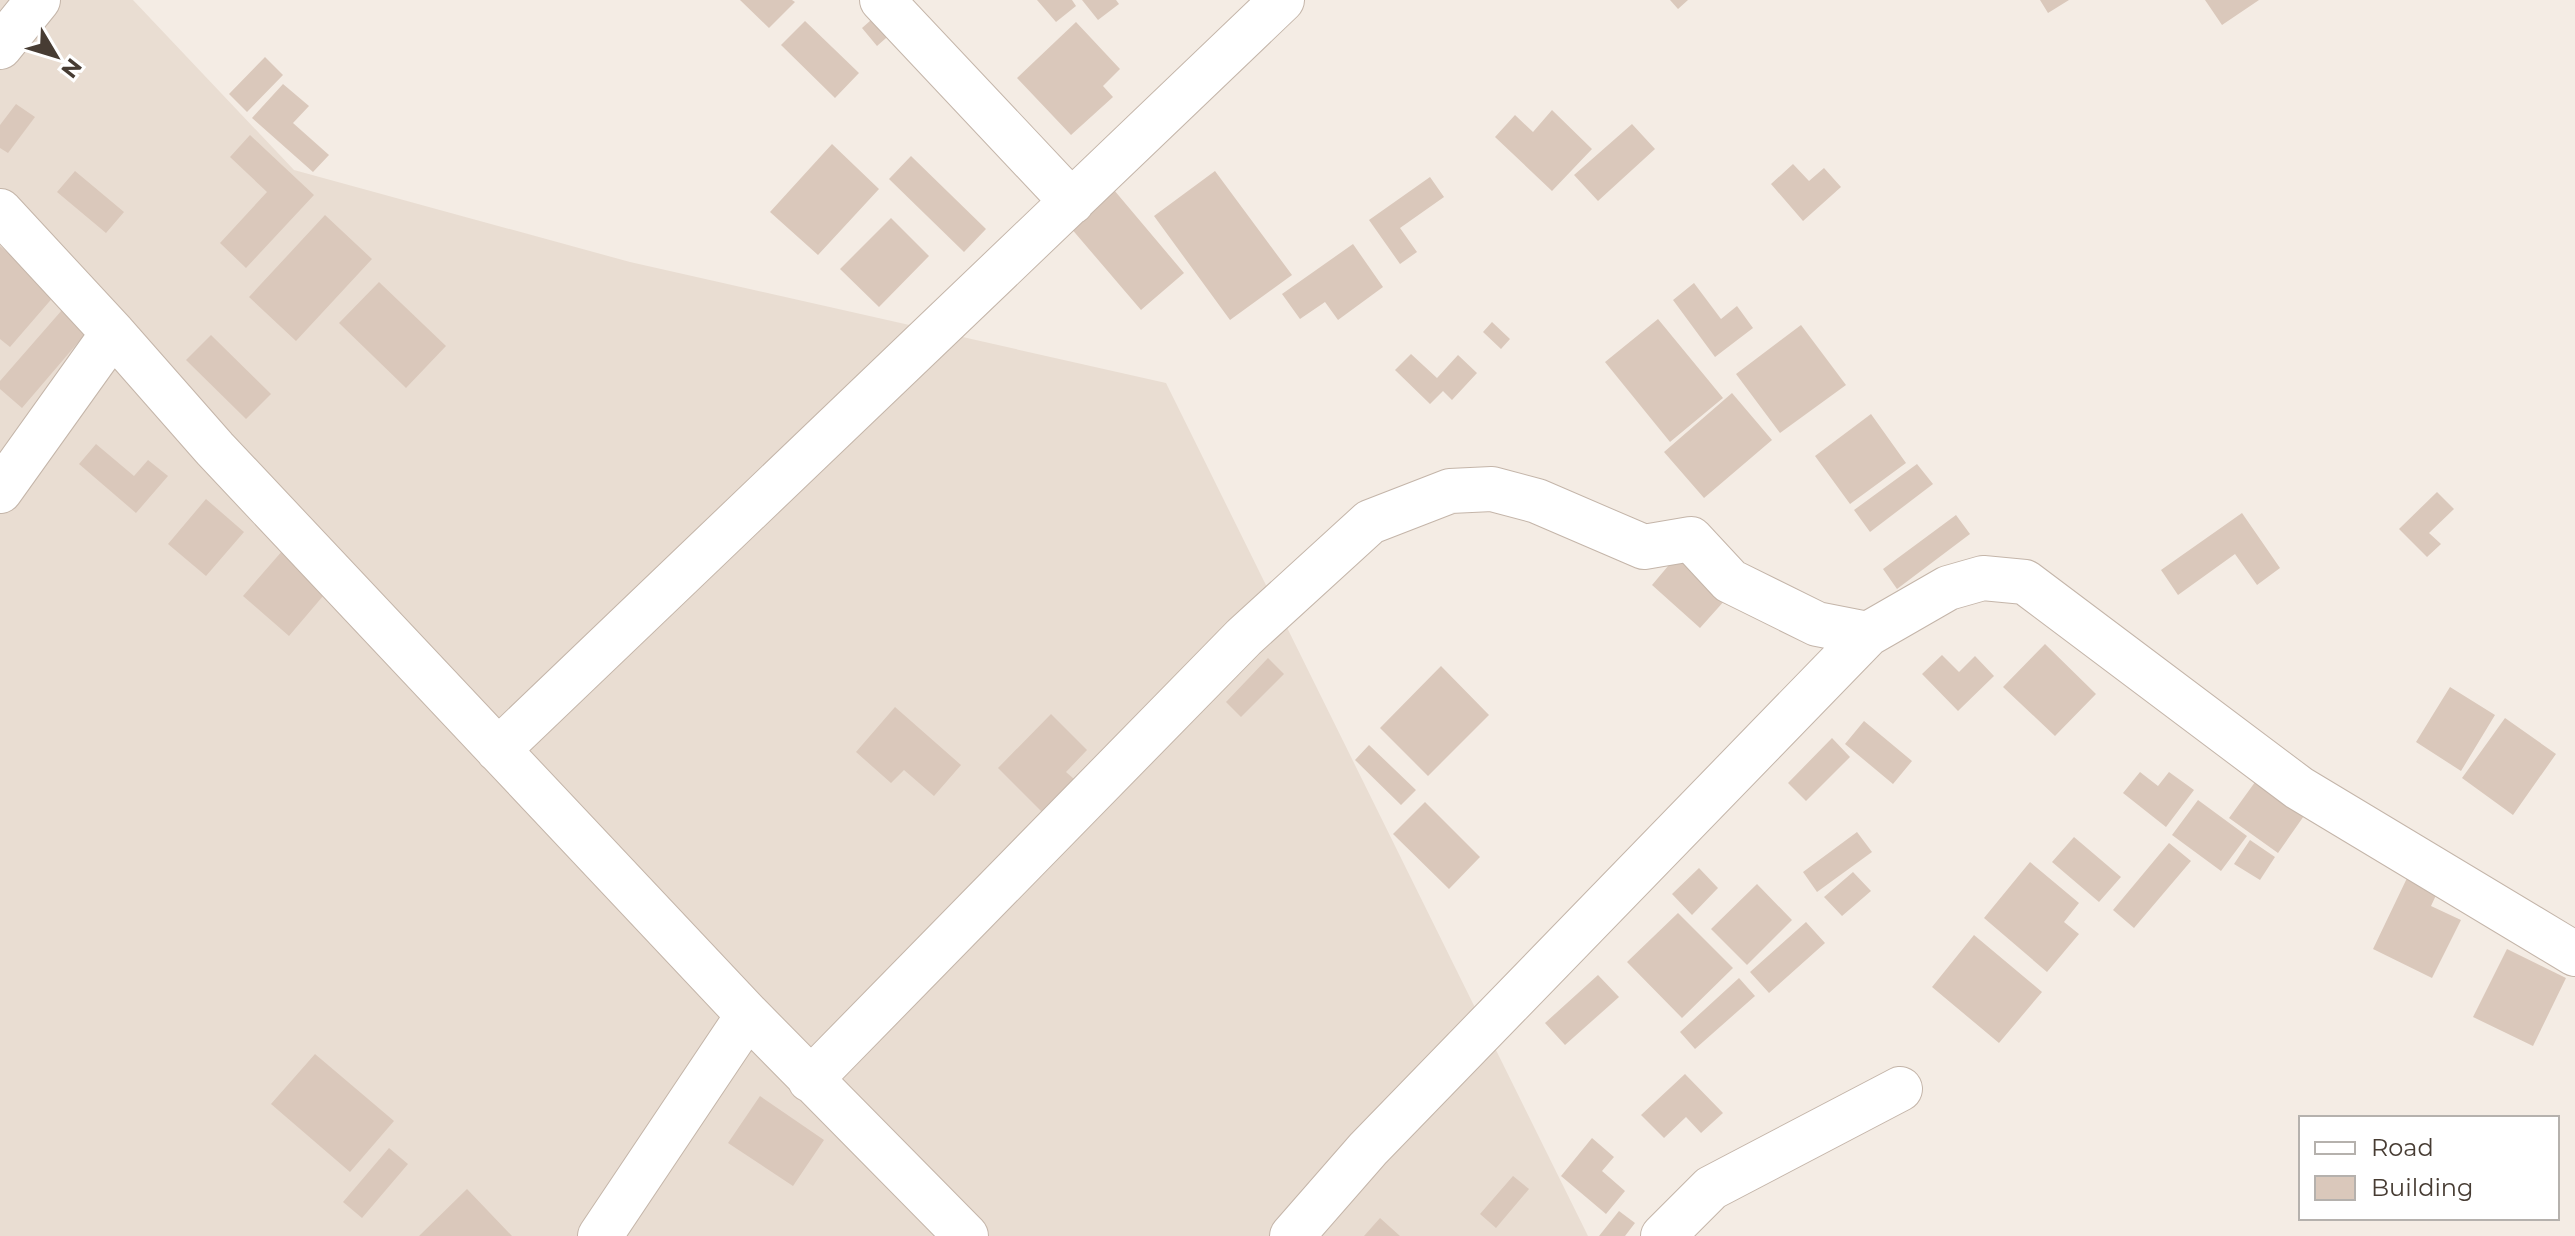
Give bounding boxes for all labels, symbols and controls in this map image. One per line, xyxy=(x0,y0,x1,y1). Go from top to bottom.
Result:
north arrow xyxy=(16,16,96,96)
text: N xyxy=(55,53,87,83)
legend xyxy=(2299,1116,2559,1220)
text: Road xyxy=(2371,1133,2434,1162)
text: Building xyxy=(2371,1173,2474,1202)

